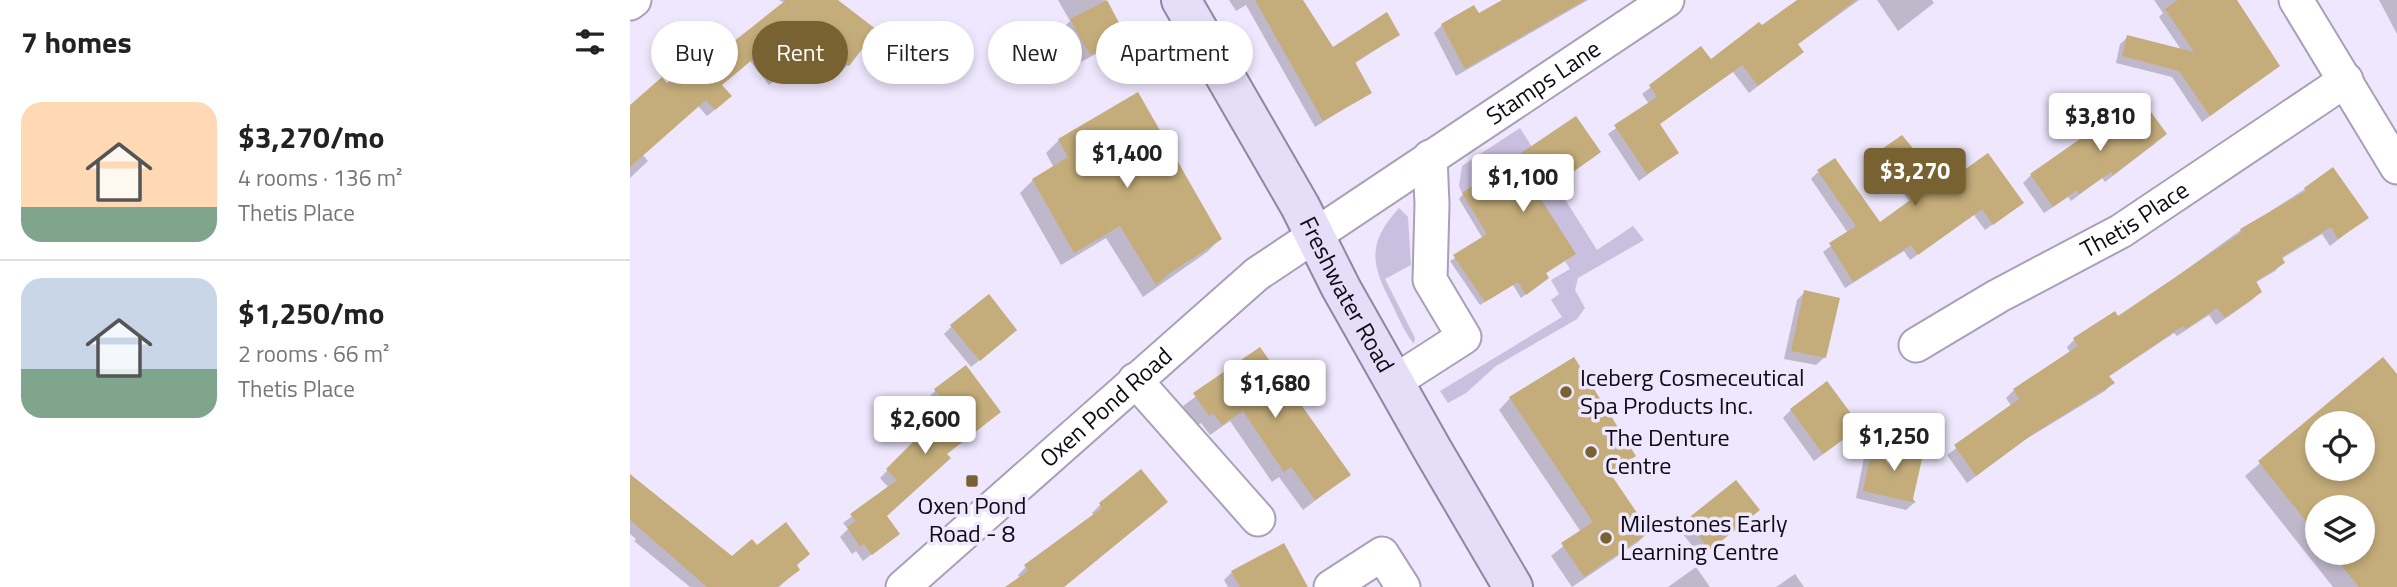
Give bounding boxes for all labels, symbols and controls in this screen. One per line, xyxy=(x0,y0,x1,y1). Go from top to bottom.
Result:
text: 7 homes xyxy=(21,19,132,65)
chip: Buy xyxy=(651,21,738,84)
chip: Rent xyxy=(752,21,848,84)
chip: Filters xyxy=(862,21,974,84)
chip: New xyxy=(988,21,1082,84)
chip: Apartment xyxy=(1096,21,1253,84)
icon: filters xyxy=(571,23,609,61)
street label: Stamps Lane xyxy=(1478,30,1607,133)
pin: $3,810 xyxy=(2043,94,2157,153)
text: $3,810 xyxy=(2065,98,2135,133)
text: $3,270/mo xyxy=(238,114,384,160)
icon: home xyxy=(77,130,161,214)
pin: $1,400 xyxy=(1070,130,1184,190)
text: $1,400 xyxy=(1092,135,1162,170)
pin: $3,270 xyxy=(1858,148,1972,208)
text: $3,270 xyxy=(1880,153,1950,188)
pin: $1,100 xyxy=(1466,154,1580,214)
text: $1,100 xyxy=(1488,159,1558,194)
text: 4 rooms · 136 m² xyxy=(238,160,402,195)
street label: Thetis Place xyxy=(2074,172,2196,266)
text: Thetis Place xyxy=(238,195,355,230)
street label: Freshwater Road xyxy=(1291,210,1404,379)
text: $1,250/mo xyxy=(238,290,384,336)
icon: home xyxy=(77,306,161,390)
text: 2 rooms · 66 m² xyxy=(238,336,389,371)
street label: Oxen Pond Road xyxy=(1031,338,1180,475)
place label: Iceberg Cosmeceutical Spa Products Inc. xyxy=(1580,359,1804,423)
pin: $1,680 xyxy=(1218,360,1332,420)
text: $1,680 xyxy=(1240,365,1310,400)
text: Thetis Place xyxy=(238,371,355,406)
marker: Iceberg Cosmeceutical Spa Products Inc. xyxy=(1558,384,1574,400)
pin: $2,600 xyxy=(868,396,982,456)
text: $2,600 xyxy=(890,401,960,436)
map controls xyxy=(2305,411,2375,565)
button: locate xyxy=(2305,411,2375,481)
pin: $1,250 xyxy=(1837,414,1951,473)
text: $1,250 xyxy=(1859,418,1929,453)
place label: The Denture Centre xyxy=(1605,419,1730,483)
marker: The Denture Centre xyxy=(1583,444,1599,460)
marker: Oxen Pond Road - 8 xyxy=(964,473,980,489)
place label: Oxen Pond Road - 8 xyxy=(917,487,1027,551)
button: layers xyxy=(2305,495,2375,565)
place label: Milestones Early Learning Centre xyxy=(1620,505,1788,569)
marker: Milestones Early Learning Centre xyxy=(1598,530,1614,546)

